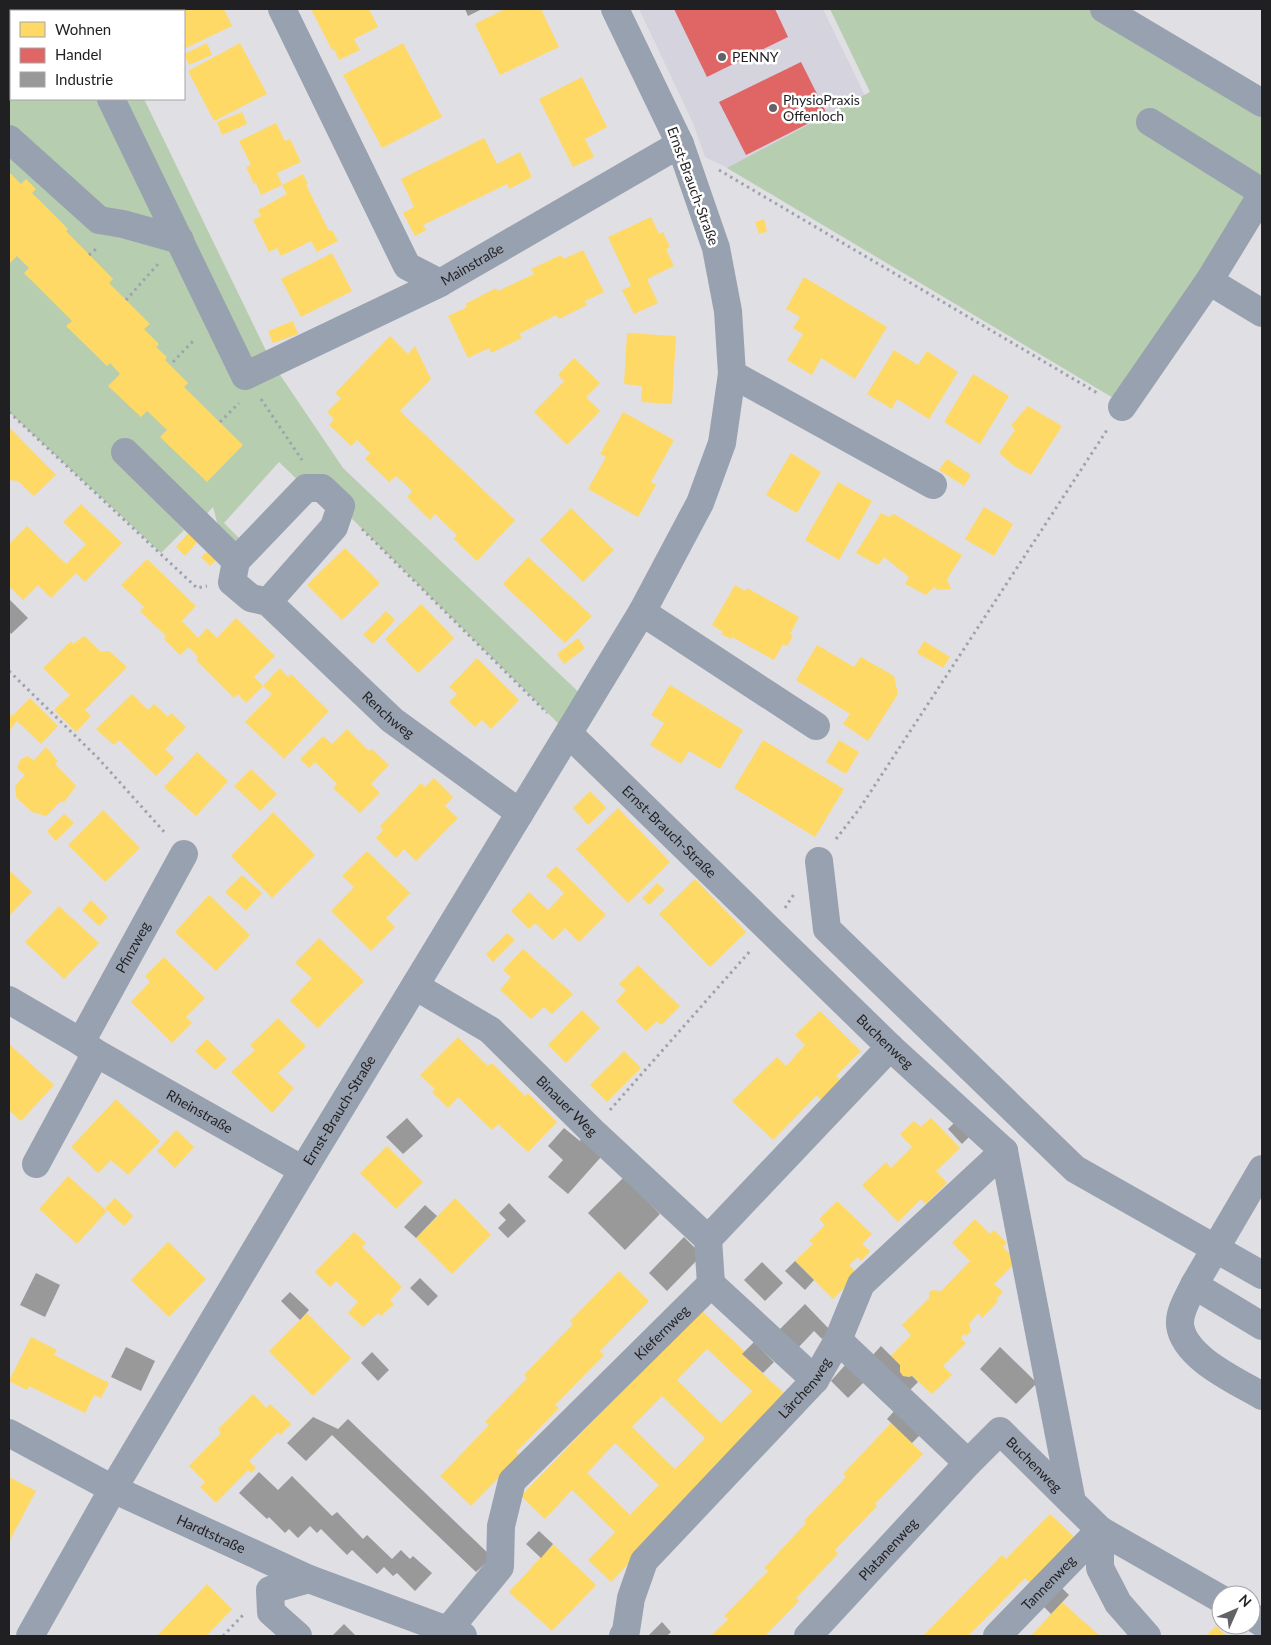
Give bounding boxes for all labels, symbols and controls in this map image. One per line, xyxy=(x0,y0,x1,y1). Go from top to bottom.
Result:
legend xyxy=(10,10,185,100)
text: Wohnen xyxy=(55,20,111,38)
text: Handel xyxy=(55,45,102,63)
place label: PENNY xyxy=(732,48,779,65)
marker: PENNY xyxy=(716,51,728,63)
text: Industrie xyxy=(55,70,113,88)
place label: PhysioPraxis Offenloch xyxy=(783,91,860,124)
marker: PhysioPraxis Offenloch xyxy=(767,102,779,114)
street label: Ernst-Brauch-Straße xyxy=(664,124,723,248)
street label: Mainstraße xyxy=(438,239,506,289)
street label: Renchweg xyxy=(359,687,418,742)
street label: Ernst-Brauch-Straße xyxy=(619,782,720,881)
street label: Pfinzweg xyxy=(112,918,153,976)
street label: Buchenweg xyxy=(853,1010,917,1072)
street label: Ernst-Brauch-Straße xyxy=(299,1052,379,1168)
street label: Binauer Weg xyxy=(533,1072,601,1140)
street label: Rheinstraße xyxy=(164,1086,236,1137)
street label: Kiefernweg xyxy=(631,1301,693,1363)
street label: Lärchenweg xyxy=(774,1354,834,1422)
street label: Buchenweg xyxy=(1003,1433,1066,1496)
street label: Hardtstraße xyxy=(174,1510,248,1557)
street label: Platanenweg xyxy=(855,1514,921,1584)
street label: Tannenweg xyxy=(1018,1552,1079,1614)
north arrow xyxy=(1211,1585,1261,1635)
text: N xyxy=(1236,1591,1255,1610)

